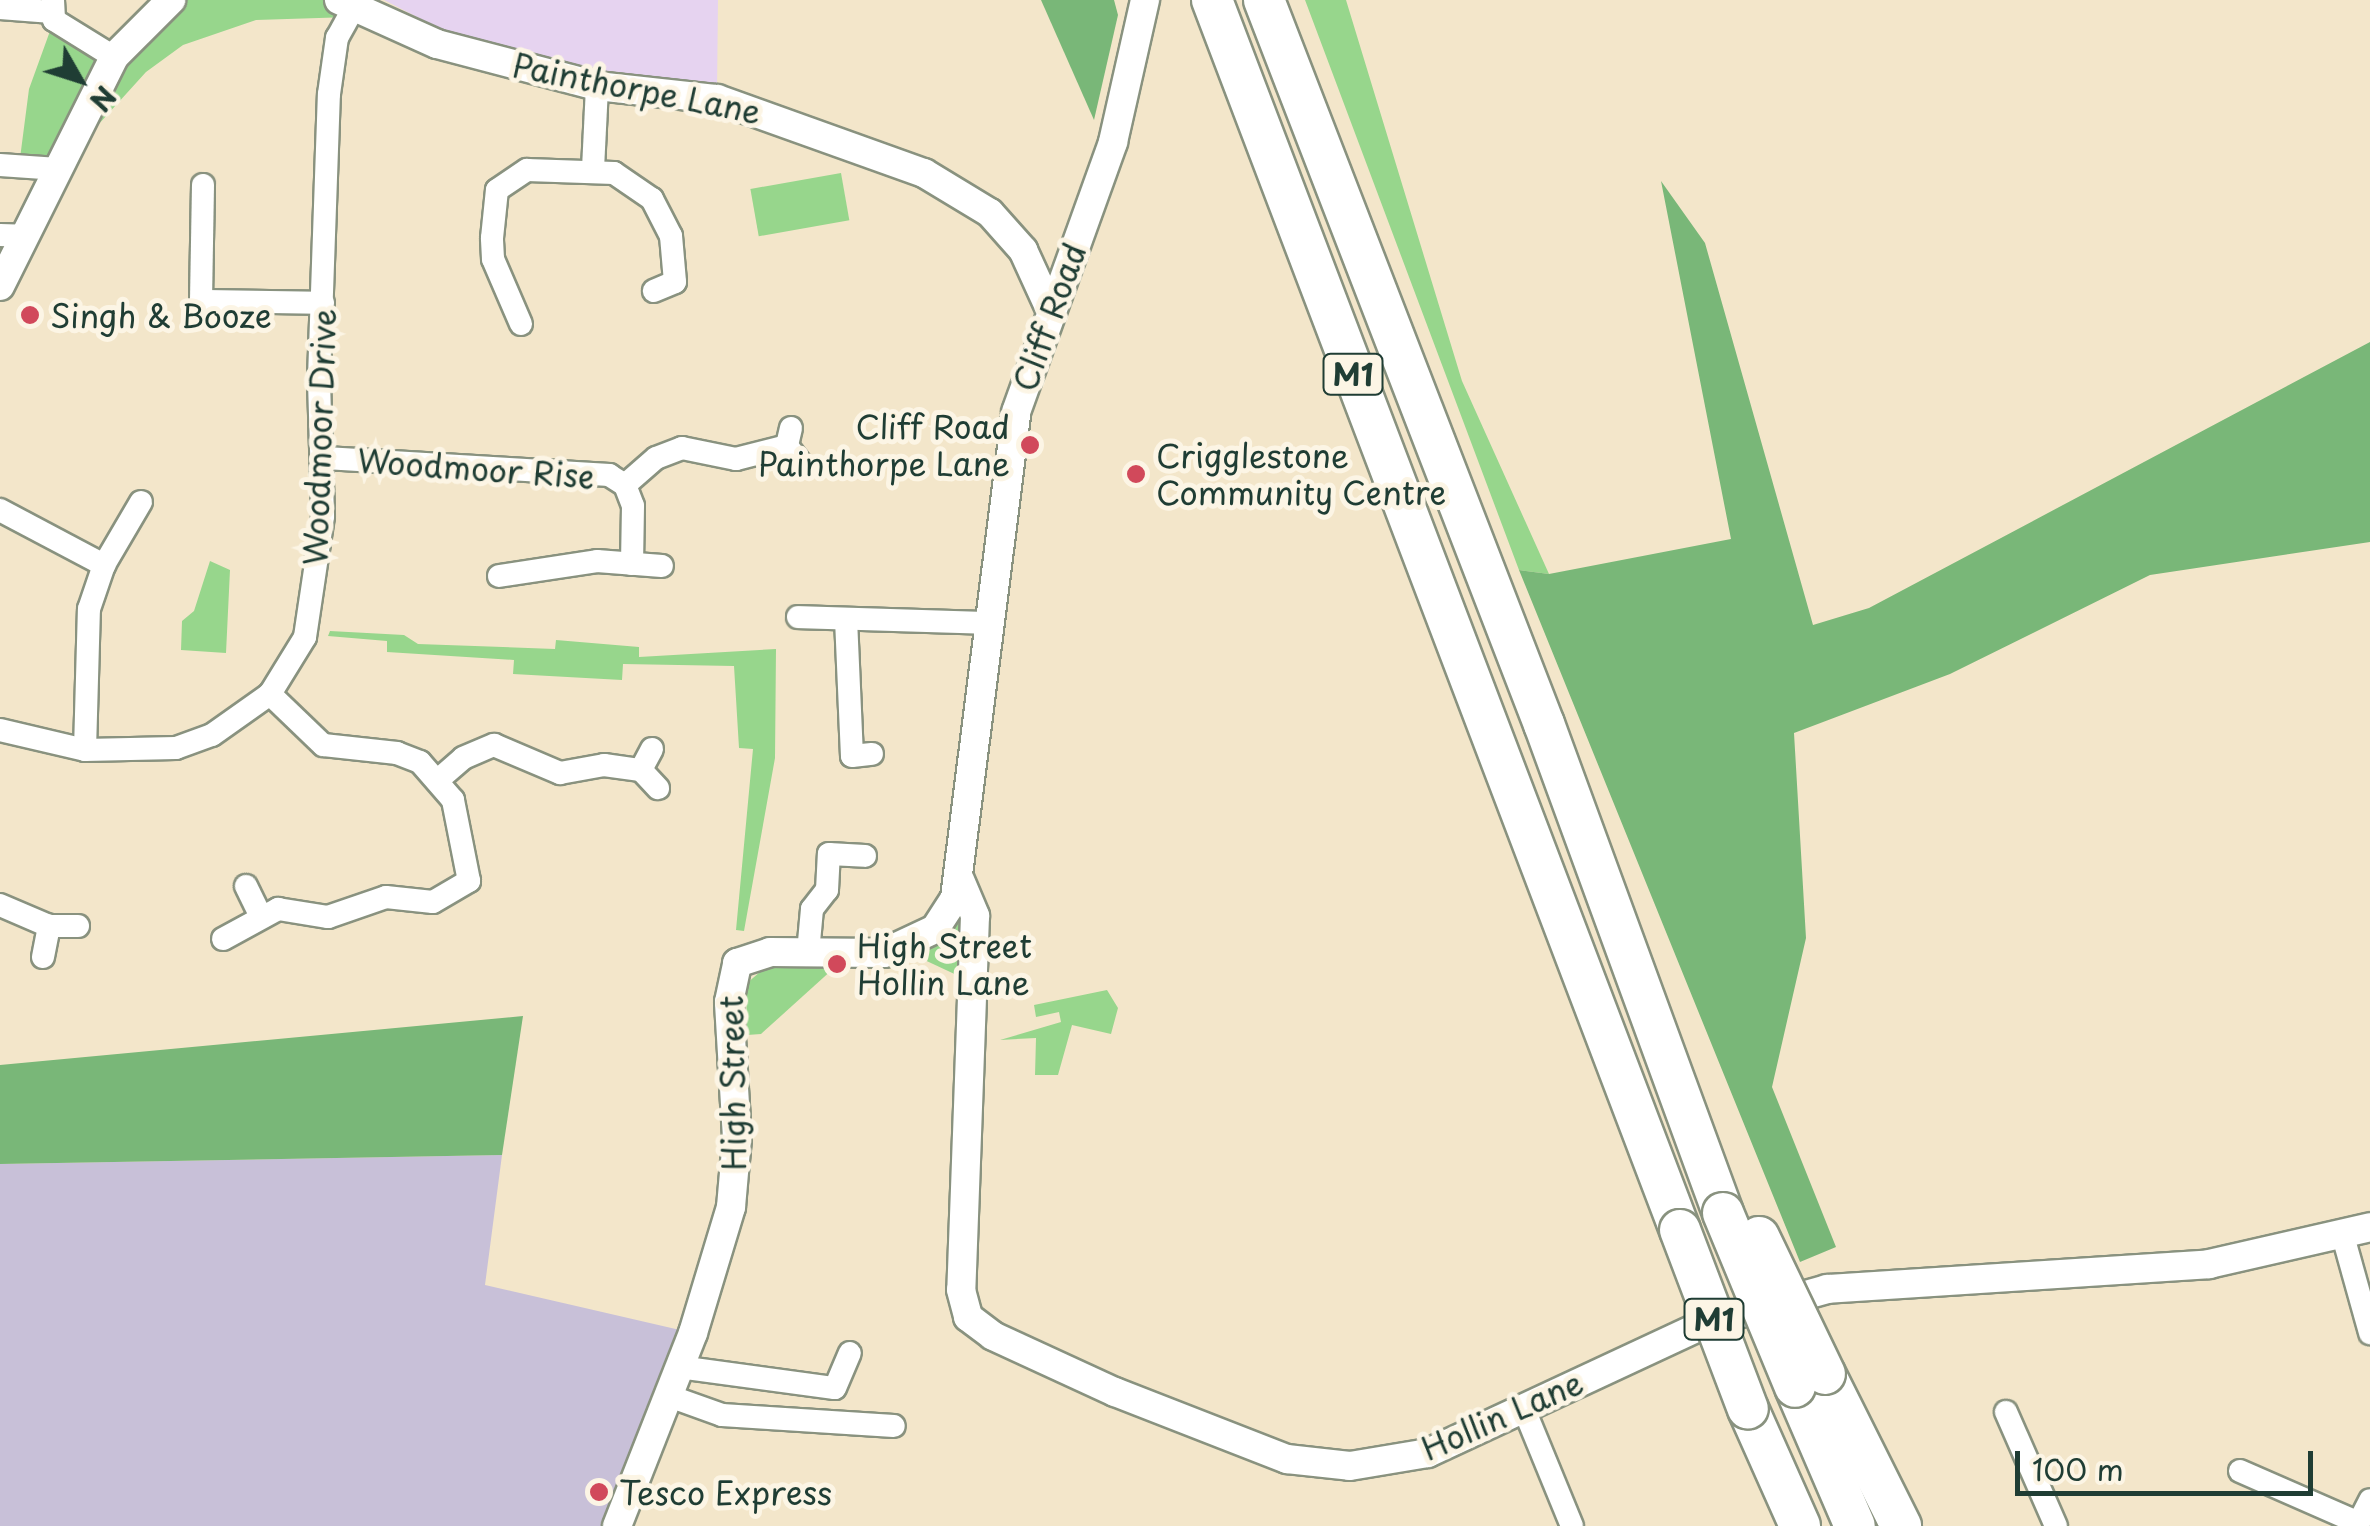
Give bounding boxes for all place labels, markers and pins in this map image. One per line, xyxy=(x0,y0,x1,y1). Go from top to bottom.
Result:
place label: Singh & Booze xyxy=(50,296,272,334)
marker: Singh & Booze xyxy=(19,304,41,326)
place label: Cliff Road Painthorpe Lane xyxy=(758,408,1010,483)
marker: Cliff Road Painthorpe Lane xyxy=(1019,434,1041,456)
place label: Crigglestone Community Centre xyxy=(1156,437,1450,512)
marker: Crigglestone Community Centre xyxy=(1125,463,1147,485)
place label: High Street Hollin Lane xyxy=(857,927,1034,1002)
marker: High Street Hollin Lane xyxy=(826,953,848,975)
place label: Tesco Express xyxy=(619,1473,832,1511)
marker: Tesco Express xyxy=(588,1481,610,1503)

